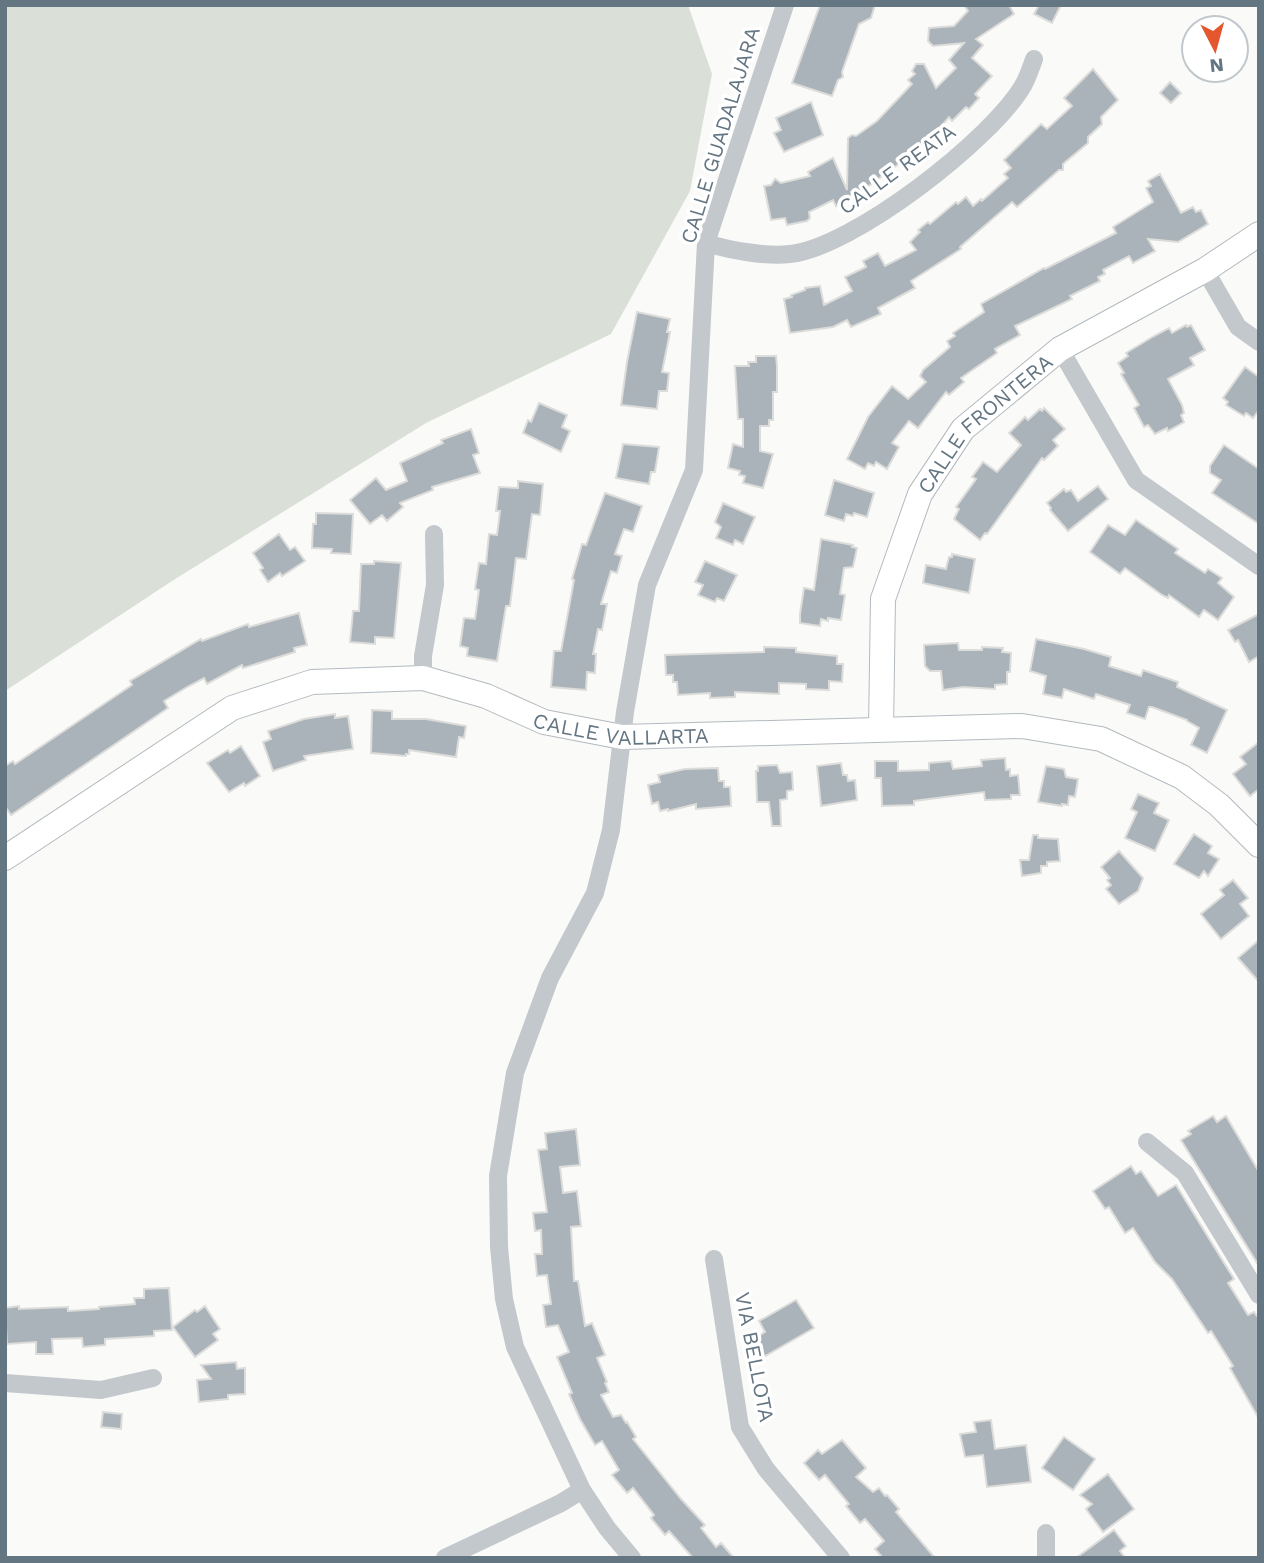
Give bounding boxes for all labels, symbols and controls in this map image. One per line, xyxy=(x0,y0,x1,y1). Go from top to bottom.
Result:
north arrow xyxy=(1180,14,1250,84)
street label: CALLE GUADALAJARA xyxy=(675,23,765,246)
text: N xyxy=(1209,53,1225,78)
street label: CALLE REATA xyxy=(834,118,960,220)
street label: CALLE FRONTERA xyxy=(912,348,1057,498)
street label: CALLE VALLARTA xyxy=(529,706,709,750)
street label: VIA BELLOTA xyxy=(730,1290,780,1424)

